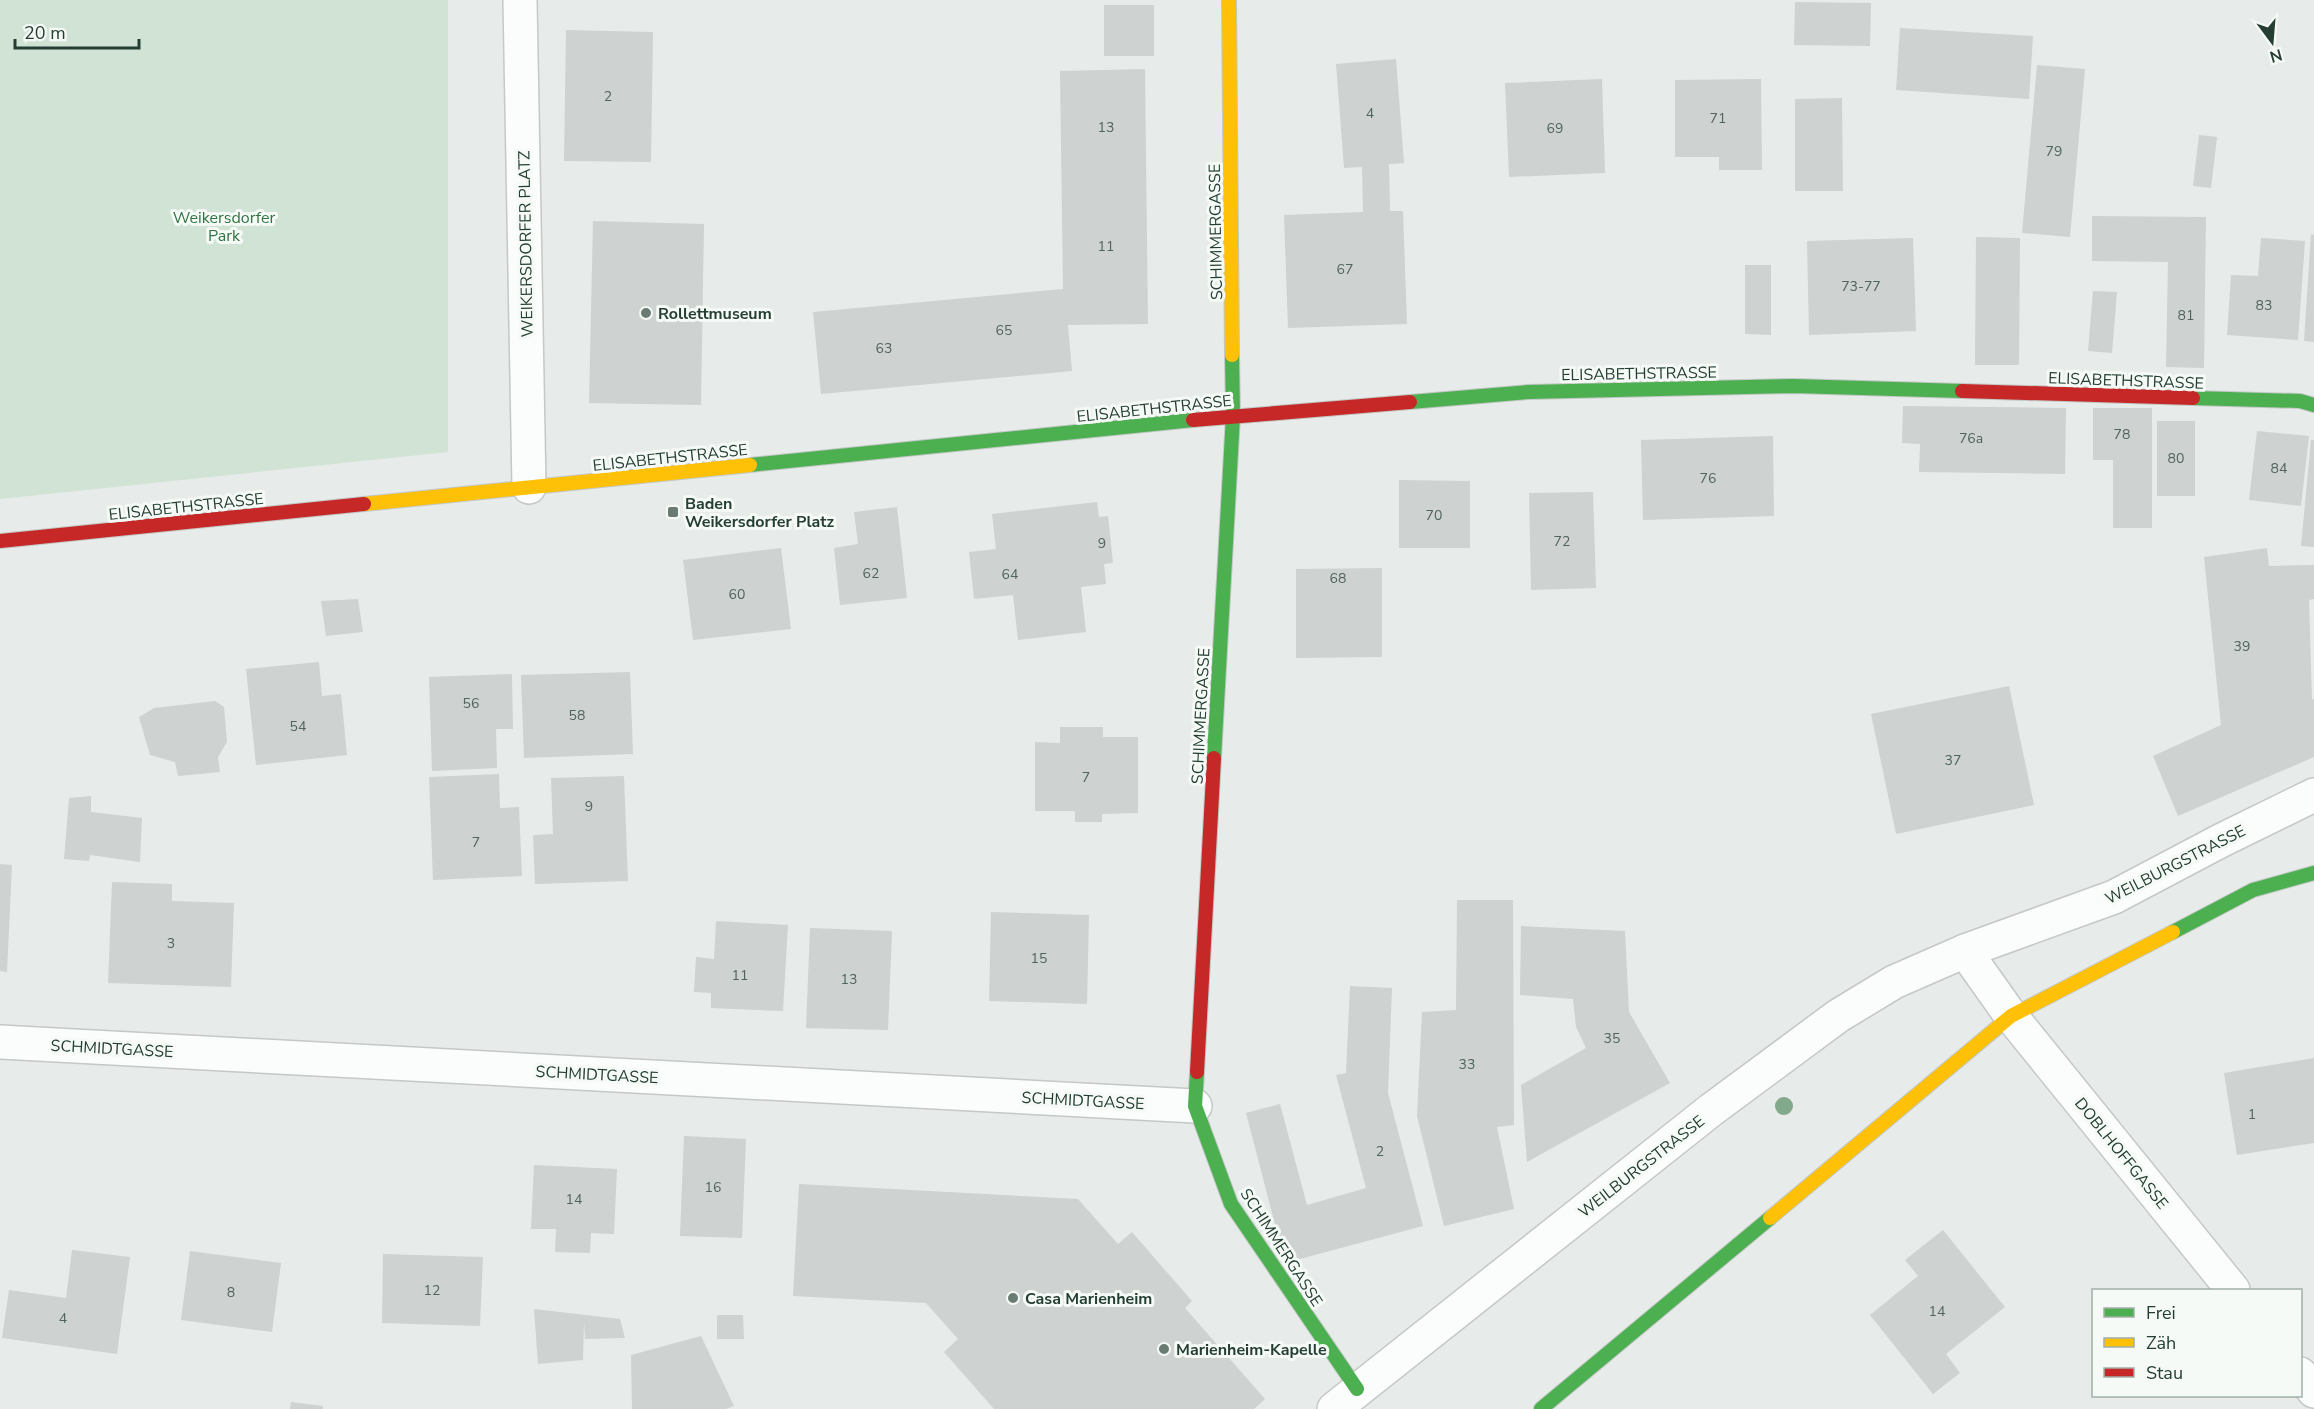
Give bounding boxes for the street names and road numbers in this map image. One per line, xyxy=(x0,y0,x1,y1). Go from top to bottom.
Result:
street label: WEIKERSDORFER PLATZ xyxy=(513,150,539,337)
street label: SCHIMMERGASSE xyxy=(1204,164,1228,300)
street label: ELISABETHSTRASSE xyxy=(1561,362,1717,386)
street label: ELISABETHSTRASSE xyxy=(2048,367,2204,395)
street label: ELISABETHSTRASSE xyxy=(1076,390,1233,428)
street label: ELISABETHSTRASSE xyxy=(592,439,749,477)
street label: ELISABETHSTRASSE xyxy=(108,488,265,526)
street label: SCHIMMERGASSE xyxy=(1186,647,1216,785)
street label: WEILBURGSTRASSE xyxy=(2102,820,2249,910)
street label: SCHMIDTGASSE xyxy=(50,1035,174,1063)
street label: SCHMIDTGASSE xyxy=(535,1061,659,1089)
street label: SCHMIDTGASSE xyxy=(1021,1087,1145,1115)
street label: DOBLHOFFGASSE xyxy=(2069,1093,2173,1214)
street label: WEILBURGSTRASSE xyxy=(1574,1110,1709,1223)
street label: SCHIMMERGASSE xyxy=(1235,1184,1328,1311)

